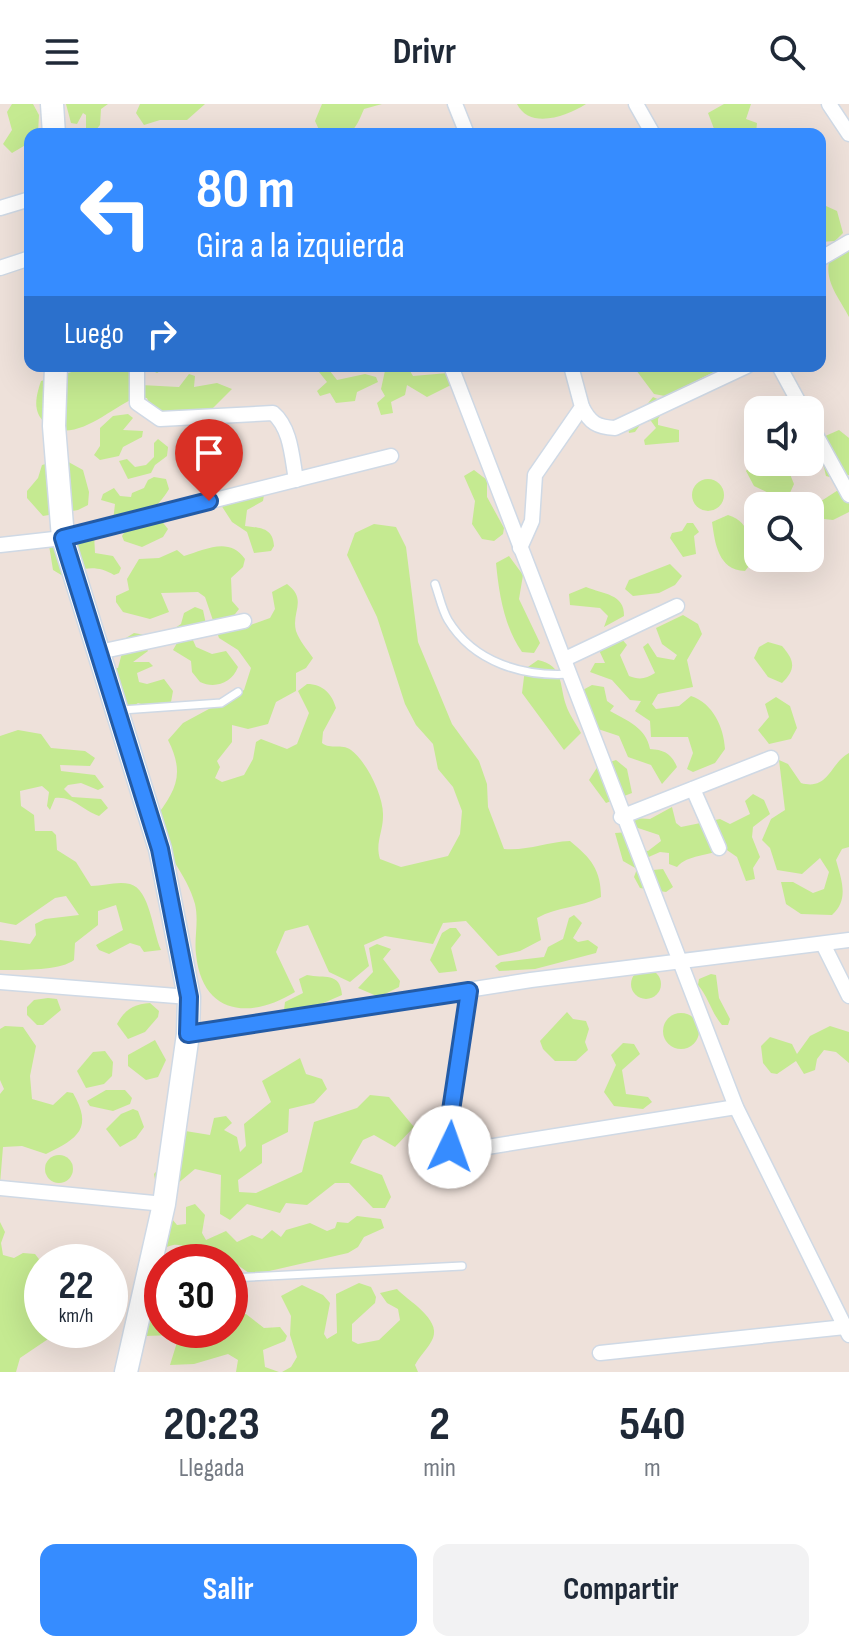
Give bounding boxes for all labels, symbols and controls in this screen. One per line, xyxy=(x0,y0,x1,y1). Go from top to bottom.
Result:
icon: menu xyxy=(40,30,84,74)
icon: search xyxy=(765,30,809,74)
text: Drivr xyxy=(393,31,456,74)
text: 80 m xyxy=(196,157,295,224)
icon: left xyxy=(64,160,168,264)
text: Gira a la izquierda xyxy=(196,225,405,268)
icon: right xyxy=(140,312,184,356)
text: Luego xyxy=(64,316,124,352)
map controls xyxy=(744,396,824,572)
button: sound xyxy=(744,396,824,476)
pin xyxy=(175,419,243,501)
icon: arrive xyxy=(187,431,231,475)
button: search xyxy=(744,492,824,572)
position arrow xyxy=(408,1105,492,1189)
speed limit sign: 30 xyxy=(144,1244,248,1348)
text: 22 xyxy=(58,1262,94,1310)
text: km/h xyxy=(59,1304,93,1328)
text: 20:23 xyxy=(163,1396,260,1453)
text: 2 xyxy=(429,1396,450,1453)
text: 540 xyxy=(619,1396,686,1453)
text: Llegada xyxy=(179,1453,245,1484)
text: min xyxy=(423,1453,456,1484)
text: m xyxy=(644,1453,661,1484)
button: Salir xyxy=(40,1544,417,1636)
button: Compartir xyxy=(433,1544,809,1636)

